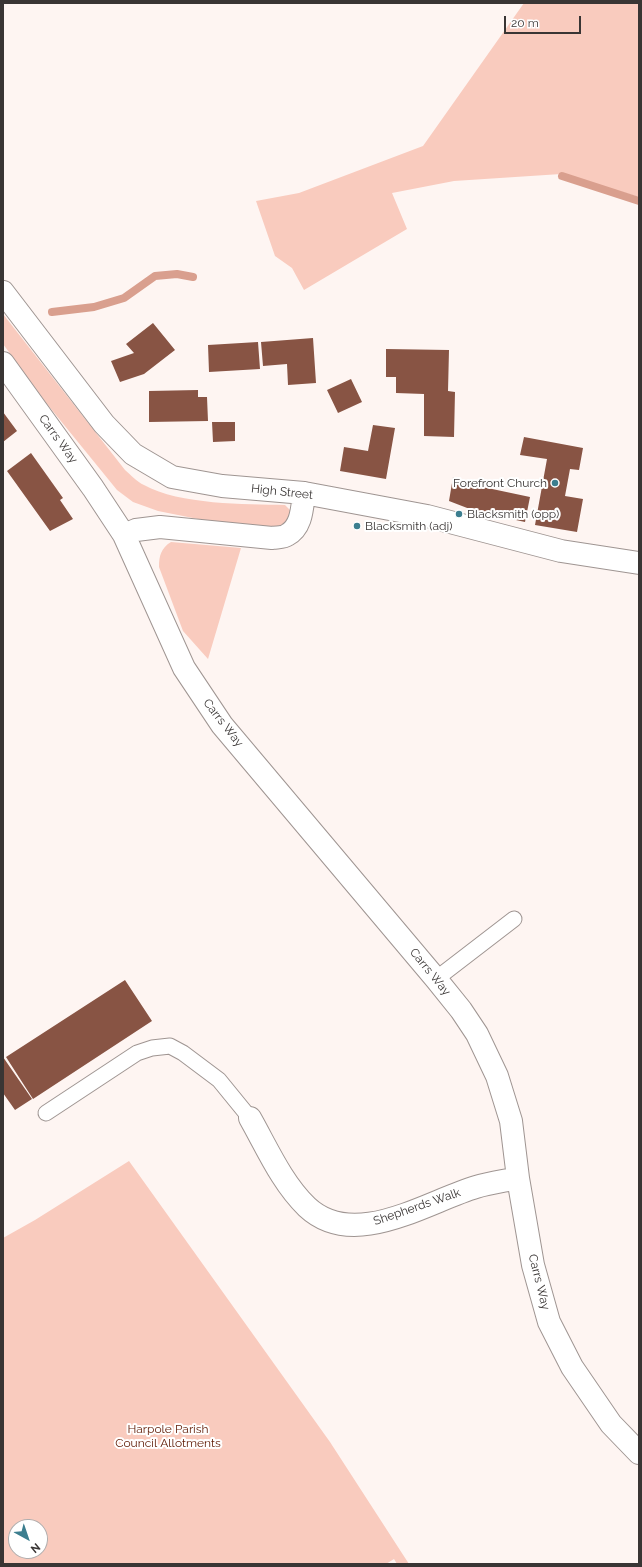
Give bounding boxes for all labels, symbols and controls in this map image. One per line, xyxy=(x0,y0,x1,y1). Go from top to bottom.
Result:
scale bar xyxy=(506,8,583,34)
text: 20 m xyxy=(511,16,539,30)
street label: Carrs Way xyxy=(35,412,81,466)
place label: Forefront Church xyxy=(453,476,547,490)
marker: Forefront Church xyxy=(550,478,560,488)
street label: High Street xyxy=(250,482,314,502)
place label: Blacksmith (opp) xyxy=(467,507,559,521)
marker: Blacksmith (opp) xyxy=(454,509,464,519)
place label: Blacksmith (adj) xyxy=(365,519,452,533)
marker: Blacksmith (adj) xyxy=(352,521,362,531)
street label: Carrs Way xyxy=(200,696,246,750)
street label: Carrs Way xyxy=(407,945,453,999)
street label: Shepherds Walk xyxy=(372,1185,462,1229)
street label: Carrs Way xyxy=(525,1253,553,1311)
park label: Harpole Parish Council Allotments xyxy=(115,1422,221,1450)
north arrow xyxy=(8,1519,48,1559)
text: N xyxy=(28,1540,43,1555)

